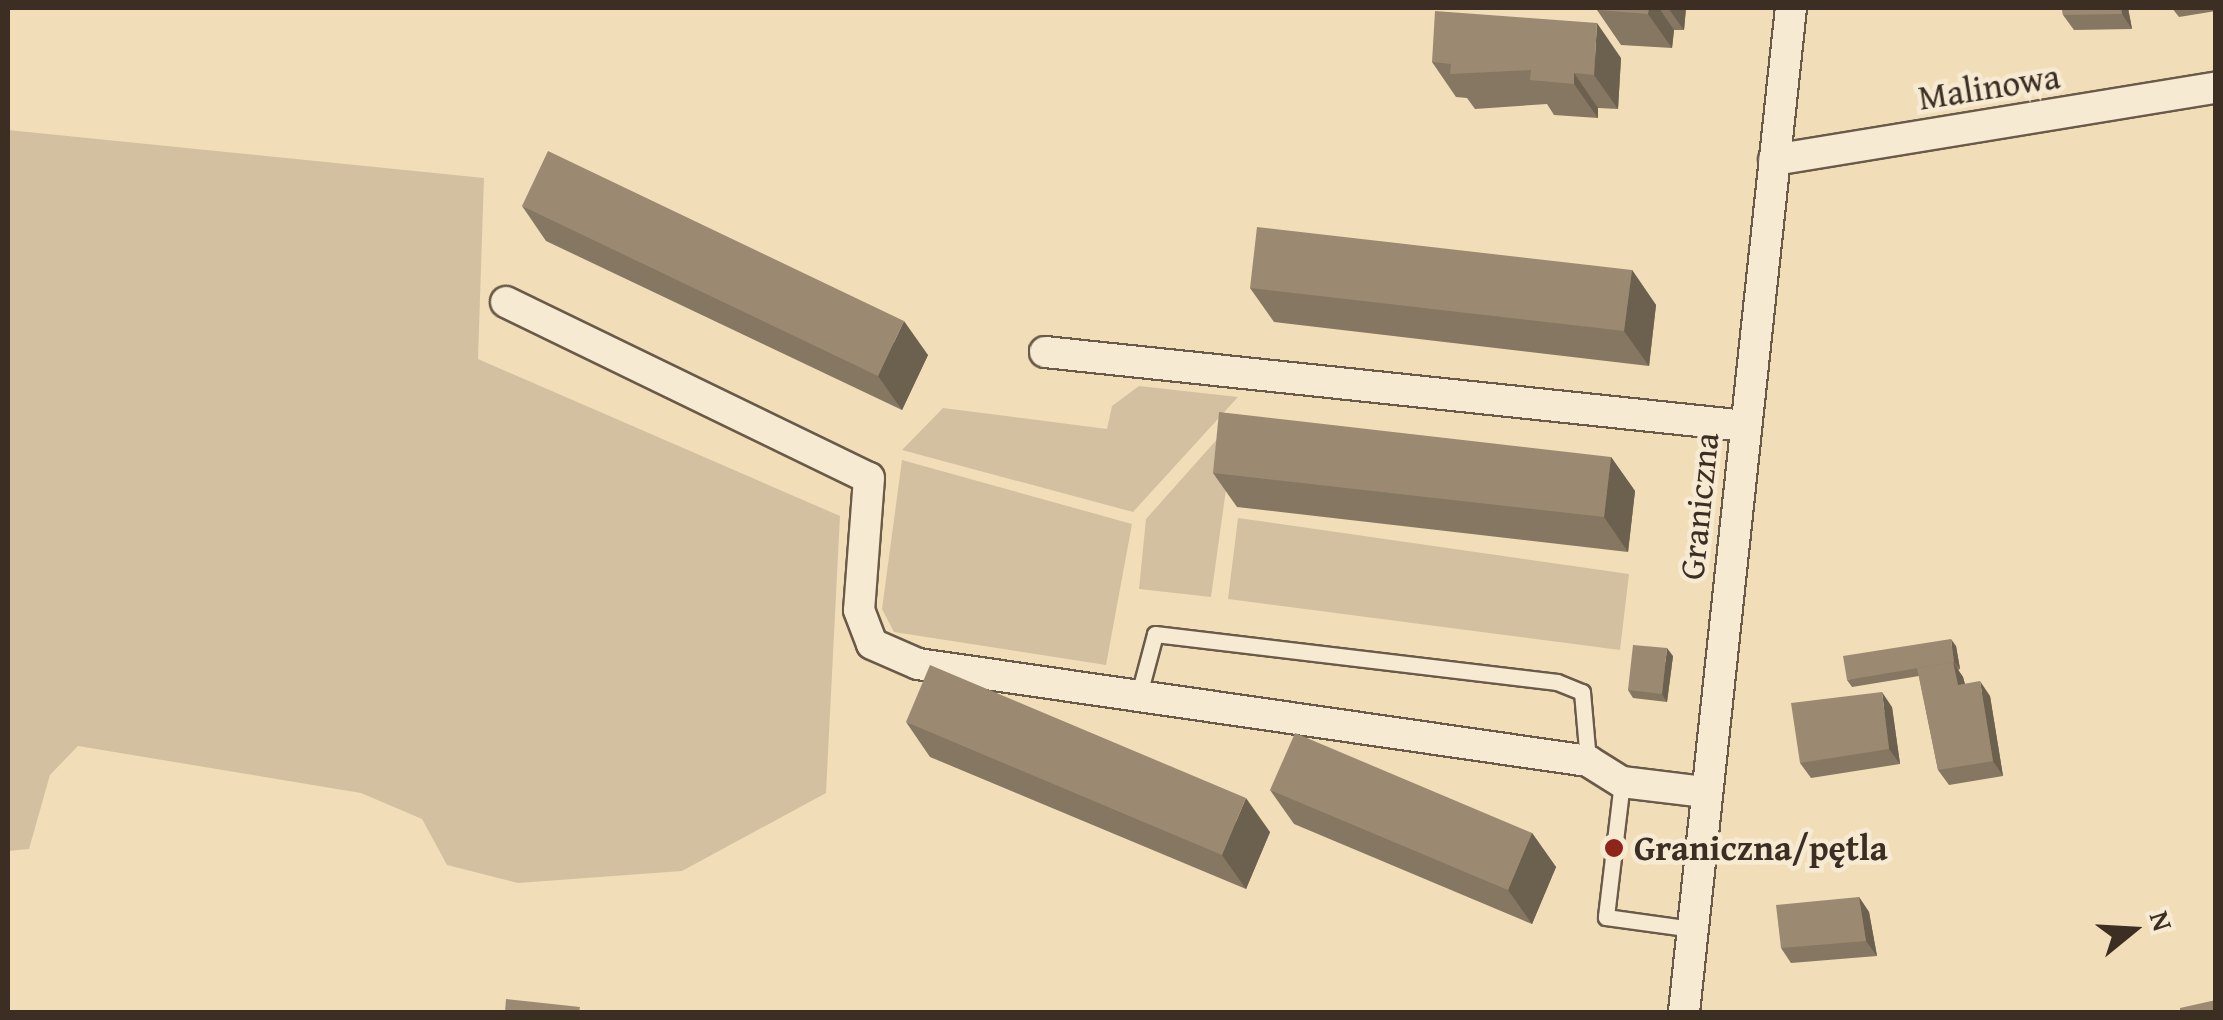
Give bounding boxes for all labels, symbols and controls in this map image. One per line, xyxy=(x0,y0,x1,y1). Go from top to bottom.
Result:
street label: Malinowa xyxy=(1915,55,2063,119)
street label: Graniczna xyxy=(1670,430,1728,582)
place label: Graniczna/pętla xyxy=(1634,827,1888,869)
marker: Graniczna/pętla xyxy=(1603,837,1625,859)
north arrow xyxy=(2083,880,2183,980)
text: N xyxy=(2140,905,2184,936)

